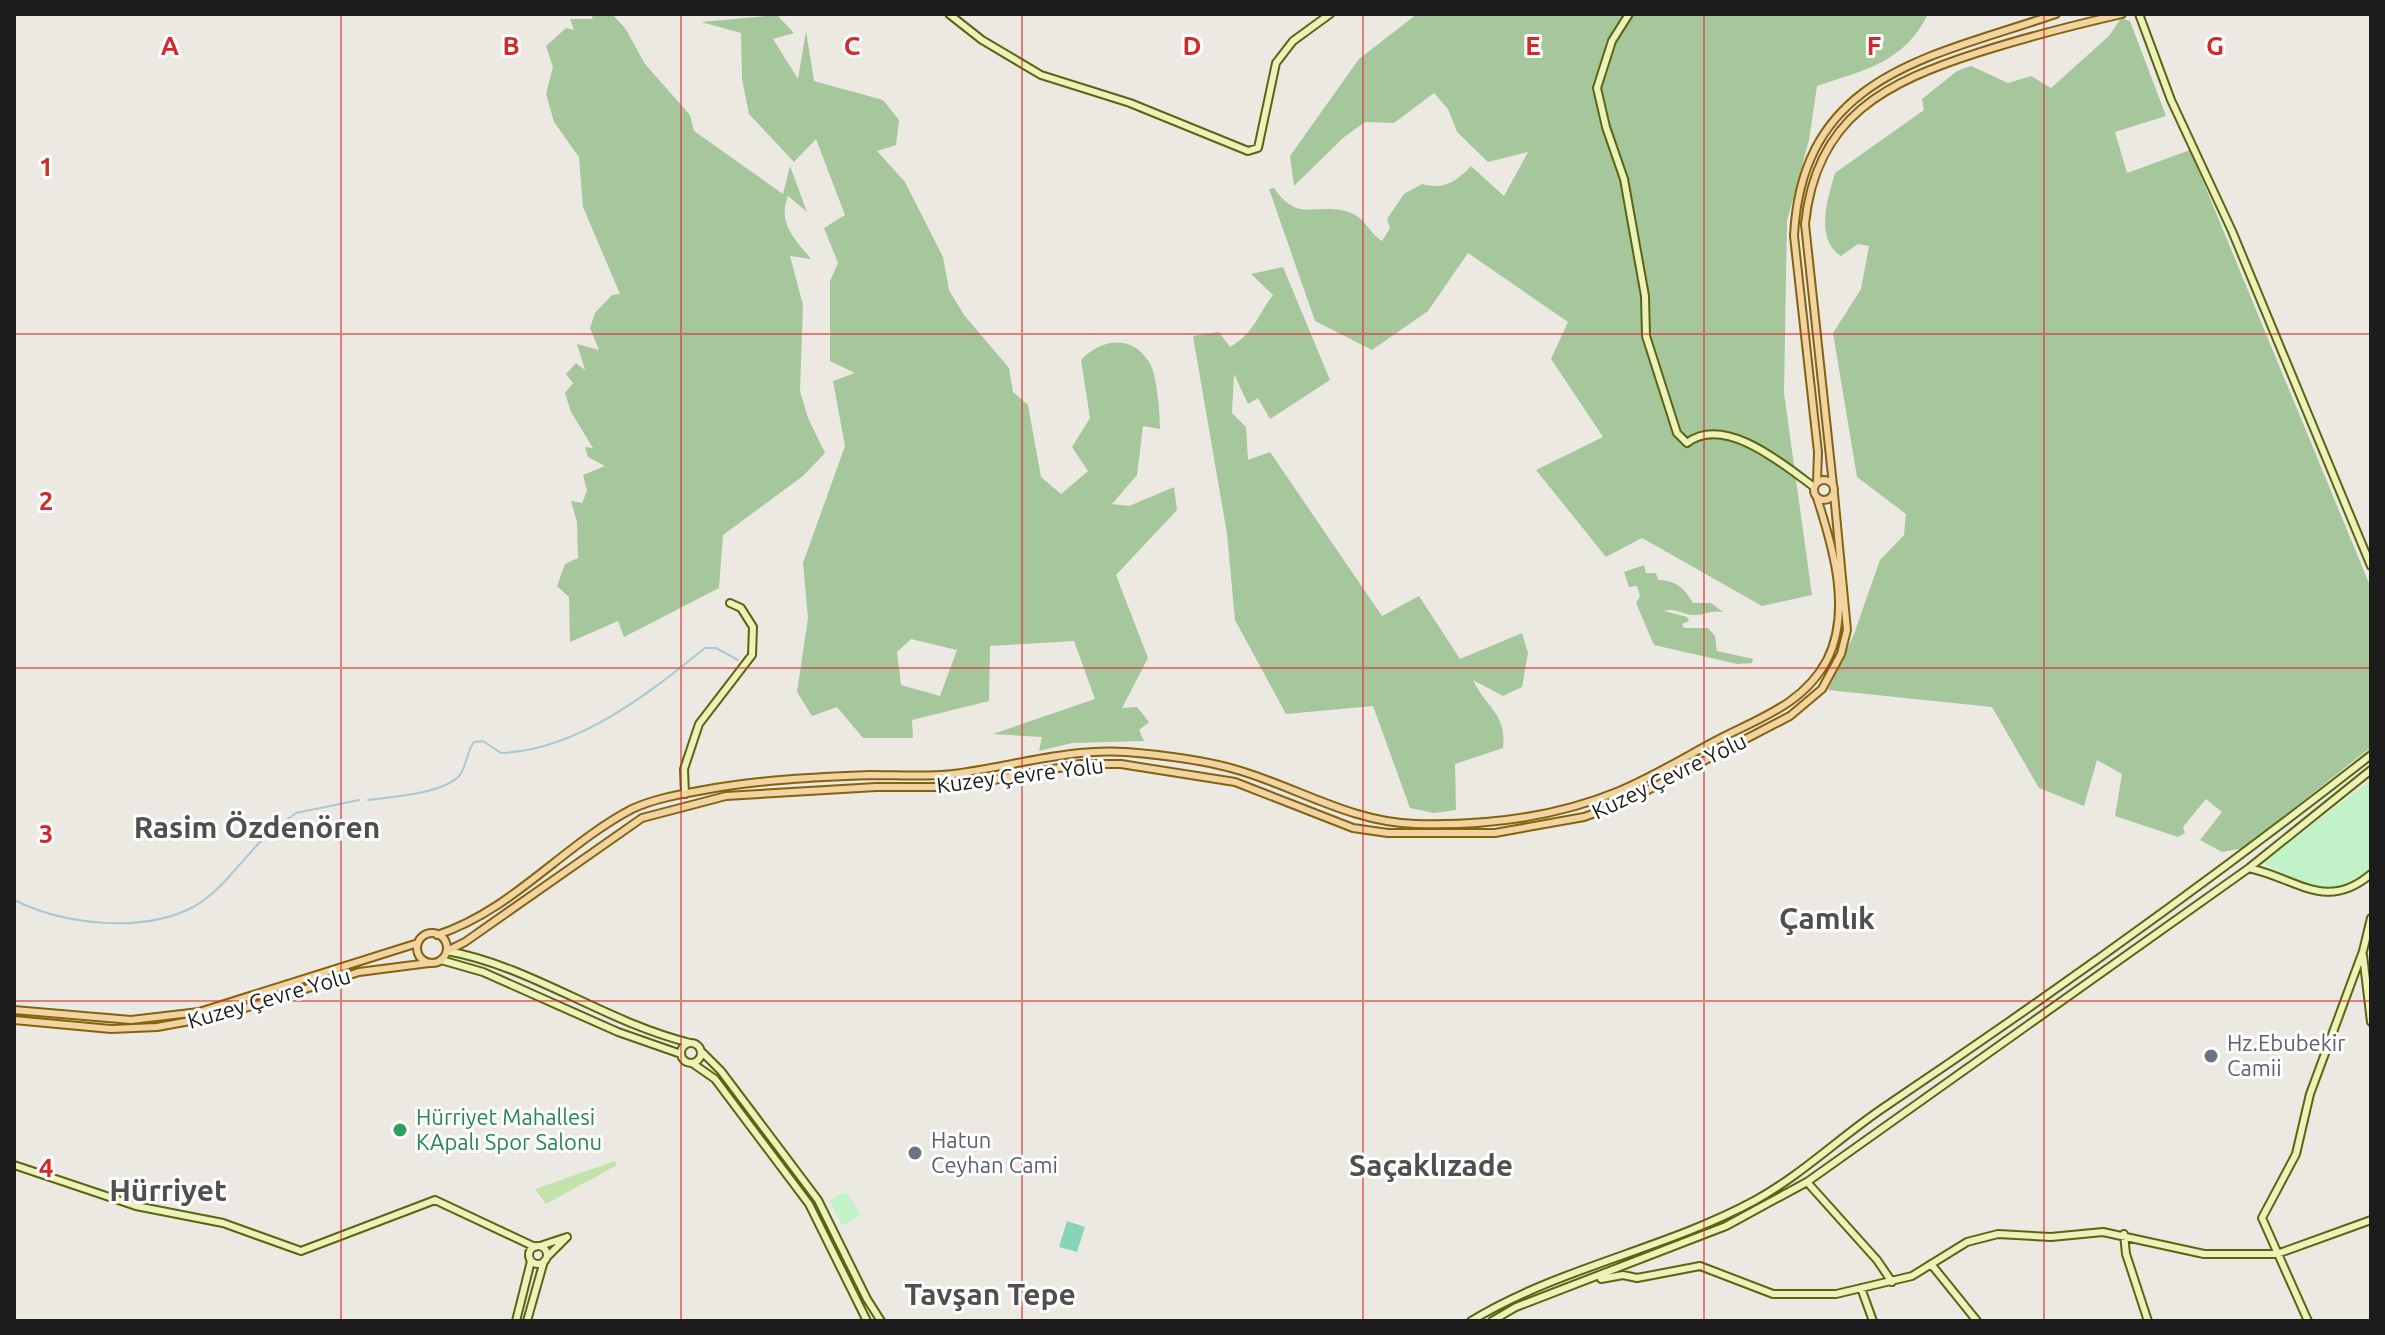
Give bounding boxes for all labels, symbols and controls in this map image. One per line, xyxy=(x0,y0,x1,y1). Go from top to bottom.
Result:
text: A xyxy=(161,31,180,60)
text: B xyxy=(502,31,520,60)
text: C xyxy=(844,31,861,60)
text: D xyxy=(1183,31,1201,60)
text: E xyxy=(1525,31,1541,60)
text: F xyxy=(1867,31,1881,60)
text: G xyxy=(2206,31,2224,60)
text: 1 xyxy=(39,152,53,181)
text: 2 xyxy=(39,486,53,515)
street label: Kuzey Çevre Yolu xyxy=(1588,727,1750,824)
street label: Kuzey Çevre Yolu xyxy=(935,752,1105,797)
district label: Rasim Özdenören xyxy=(134,810,380,844)
text: 3 xyxy=(39,819,53,848)
district label: Çamlık xyxy=(1779,901,1875,935)
street label: Kuzey Çevre Yolu xyxy=(184,962,353,1033)
place label: Hz.Ebubekir Camii xyxy=(2227,1030,2346,1080)
marker: Hz.Ebubekir Camii xyxy=(2202,1047,2220,1065)
place label: Hürriyet Mahallesi KApalı Spor Salonu xyxy=(416,1104,602,1154)
marker: Hürriyet Mahallesi KApalı Spor Salonu xyxy=(391,1121,409,1139)
place label: Hatun Ceyhan Cami xyxy=(931,1127,1058,1177)
marker: Hatun Ceyhan Cami xyxy=(906,1144,924,1162)
district label: Saçaklızade xyxy=(1349,1148,1513,1182)
text: 4 xyxy=(39,1153,53,1182)
district label: Hürriyet xyxy=(109,1173,227,1207)
district label: Tavşan Tepe xyxy=(904,1277,1076,1311)

